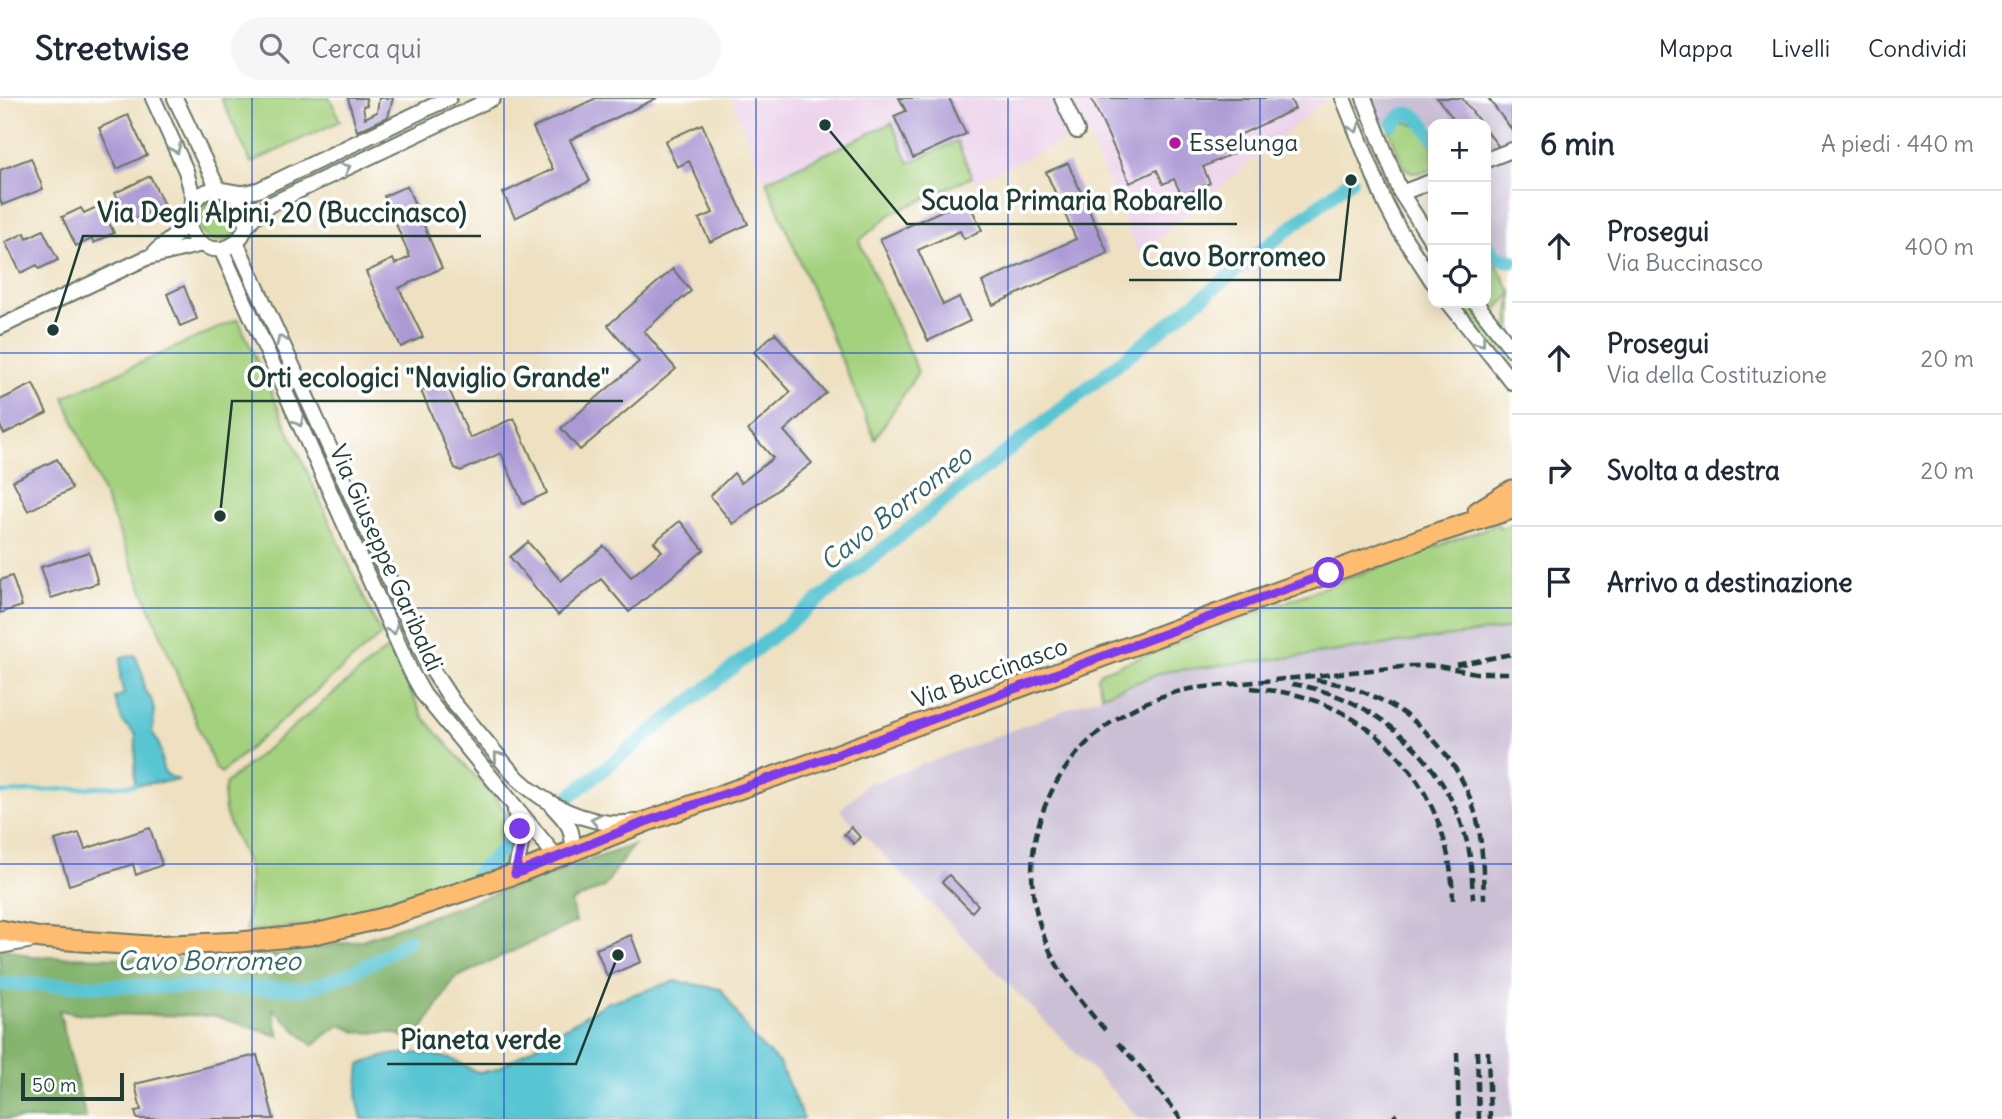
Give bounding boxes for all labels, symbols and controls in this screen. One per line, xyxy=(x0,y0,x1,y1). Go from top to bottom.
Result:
search box xyxy=(231,17,721,80)
text: Streetwise xyxy=(35,27,189,69)
icon: search xyxy=(255,29,293,67)
text: Cerca qui xyxy=(311,32,422,65)
text: Mappa xyxy=(1659,33,1733,63)
text: Livelli xyxy=(1771,33,1830,63)
text: Condividi xyxy=(1868,33,1967,63)
map controls xyxy=(1428,119,1491,308)
button: + xyxy=(1428,119,1491,182)
one-way arrow xyxy=(1346,121,1360,133)
text: 6 min xyxy=(1540,125,1615,163)
place label: Esselunga xyxy=(1189,127,1298,157)
text: A piedi · 440 m xyxy=(1821,129,1974,158)
marker: Esselunga xyxy=(1167,135,1183,151)
one-way arrow xyxy=(168,142,182,154)
one-way arrow xyxy=(339,162,351,176)
callout: Scuola Primaria Robarello xyxy=(907,177,1237,224)
button: − xyxy=(1428,182,1491,245)
text: Scuola Primaria Robarello xyxy=(921,184,1223,217)
callout: Via Degli Alpini, 20 (Buccinasco) xyxy=(83,189,481,236)
text: Via Degli Alpini, 20 (Buccinasco) xyxy=(97,196,467,229)
text: Prosegui xyxy=(1607,215,1709,248)
icon: ahead xyxy=(1540,227,1578,265)
text: 400 m xyxy=(1905,232,1974,261)
callout: Cavo Borromeo xyxy=(1129,233,1340,280)
text: Cavo Borromeo xyxy=(1142,240,1326,273)
button: locate xyxy=(1428,245,1491,308)
text: Via Buccinasco xyxy=(1607,248,1763,277)
text: Prosegui xyxy=(1607,327,1709,360)
one-way arrow xyxy=(275,334,289,347)
one-way arrow xyxy=(1473,334,1486,347)
icon: ahead xyxy=(1540,339,1578,377)
text: 20 m xyxy=(1921,344,1974,373)
callout: Orti ecologici "Naviglio Grande" xyxy=(232,354,623,401)
text: Via della Costituzione xyxy=(1607,360,1827,389)
text: Orti ecologici "Naviglio Grande" xyxy=(246,361,610,394)
one-way arrow xyxy=(291,415,305,428)
water label: Cavo Borromeo xyxy=(813,437,979,577)
street label: Via Giuseppe Garibaldi xyxy=(324,440,450,675)
icon: right xyxy=(1540,451,1578,489)
text: Svolta a destra xyxy=(1607,454,1780,487)
text: 20 m xyxy=(1921,456,1974,485)
route start xyxy=(1313,557,1344,588)
icon: arrive xyxy=(1540,563,1578,601)
text: Arrivo a destinazione xyxy=(1607,566,1853,599)
one-way arrow xyxy=(385,623,399,635)
street label: Via Buccinasco xyxy=(908,630,1071,714)
one-way arrow xyxy=(494,752,506,765)
route end xyxy=(504,813,535,844)
one-way arrow xyxy=(589,813,601,828)
water label: Cavo Borromeo xyxy=(117,944,302,977)
callout: Pianeta verde xyxy=(387,1017,576,1064)
text: Pianeta verde xyxy=(400,1023,562,1056)
scale bar xyxy=(21,1070,124,1102)
text: 50 m xyxy=(32,1073,77,1097)

